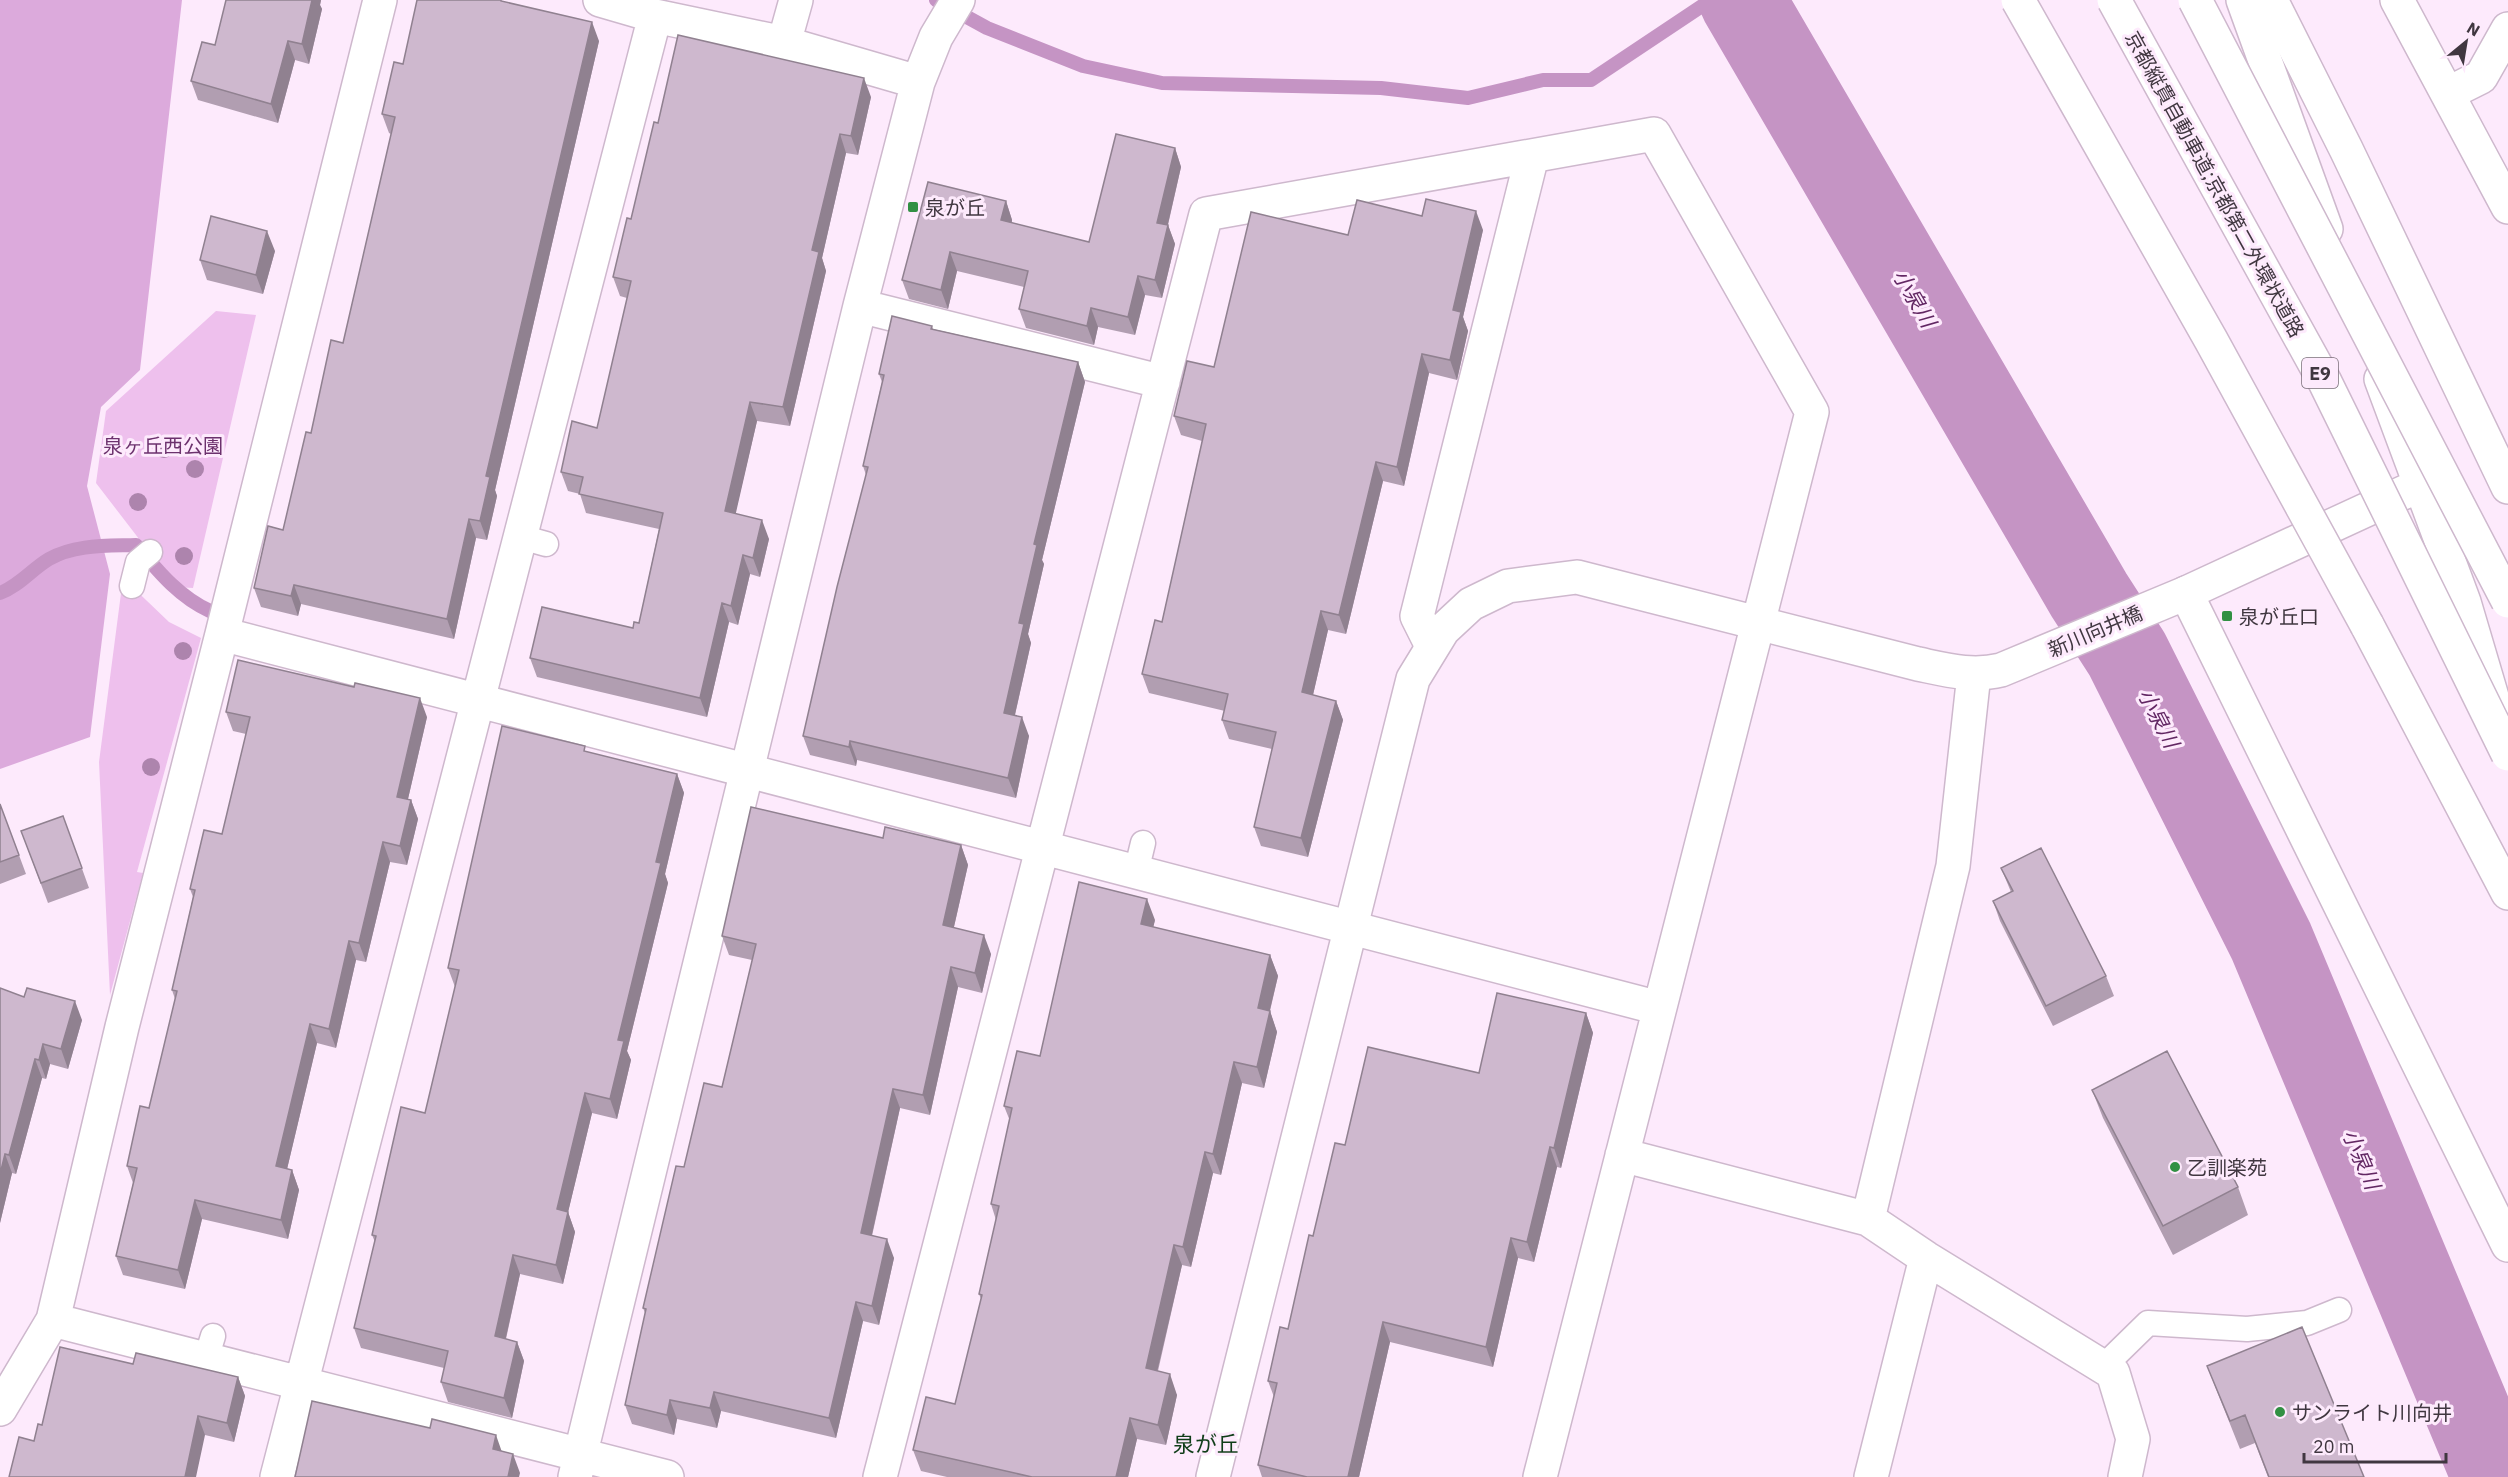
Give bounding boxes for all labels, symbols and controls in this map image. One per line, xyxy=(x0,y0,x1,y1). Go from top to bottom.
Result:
north arrow xyxy=(2436,12,2496,72)
text: N xyxy=(2463,17,2484,41)
street label: 京都縦貫自動車道;京都第二外環状道路 xyxy=(2119,26,2311,342)
place label: 泉が丘 xyxy=(925,194,985,221)
marker: 泉が丘 xyxy=(906,200,920,214)
water label: 小泉川 xyxy=(1887,264,1944,334)
road number: E9 xyxy=(2302,358,2338,388)
park label: 泉ヶ丘西公園 xyxy=(103,432,223,459)
street label: 新川向井橋 xyxy=(2044,599,2146,663)
place label: 泉が丘口 xyxy=(2239,603,2319,630)
marker: 泉が丘口 xyxy=(2220,609,2234,623)
water label: 小泉川 xyxy=(2132,684,2187,754)
water label: 小泉川 xyxy=(2337,1125,2388,1195)
place label: 乙訓楽苑 xyxy=(2187,1154,2267,1181)
marker: 乙訓楽苑 xyxy=(2168,1160,2182,1174)
place label: サンライト川向井 xyxy=(2292,1399,2452,1426)
marker: サンライト川向井 xyxy=(2273,1405,2287,1419)
scale bar xyxy=(2304,1426,2446,1464)
district label: 泉が丘 xyxy=(1173,1429,1239,1458)
text: 20 m xyxy=(2313,1435,2355,1458)

